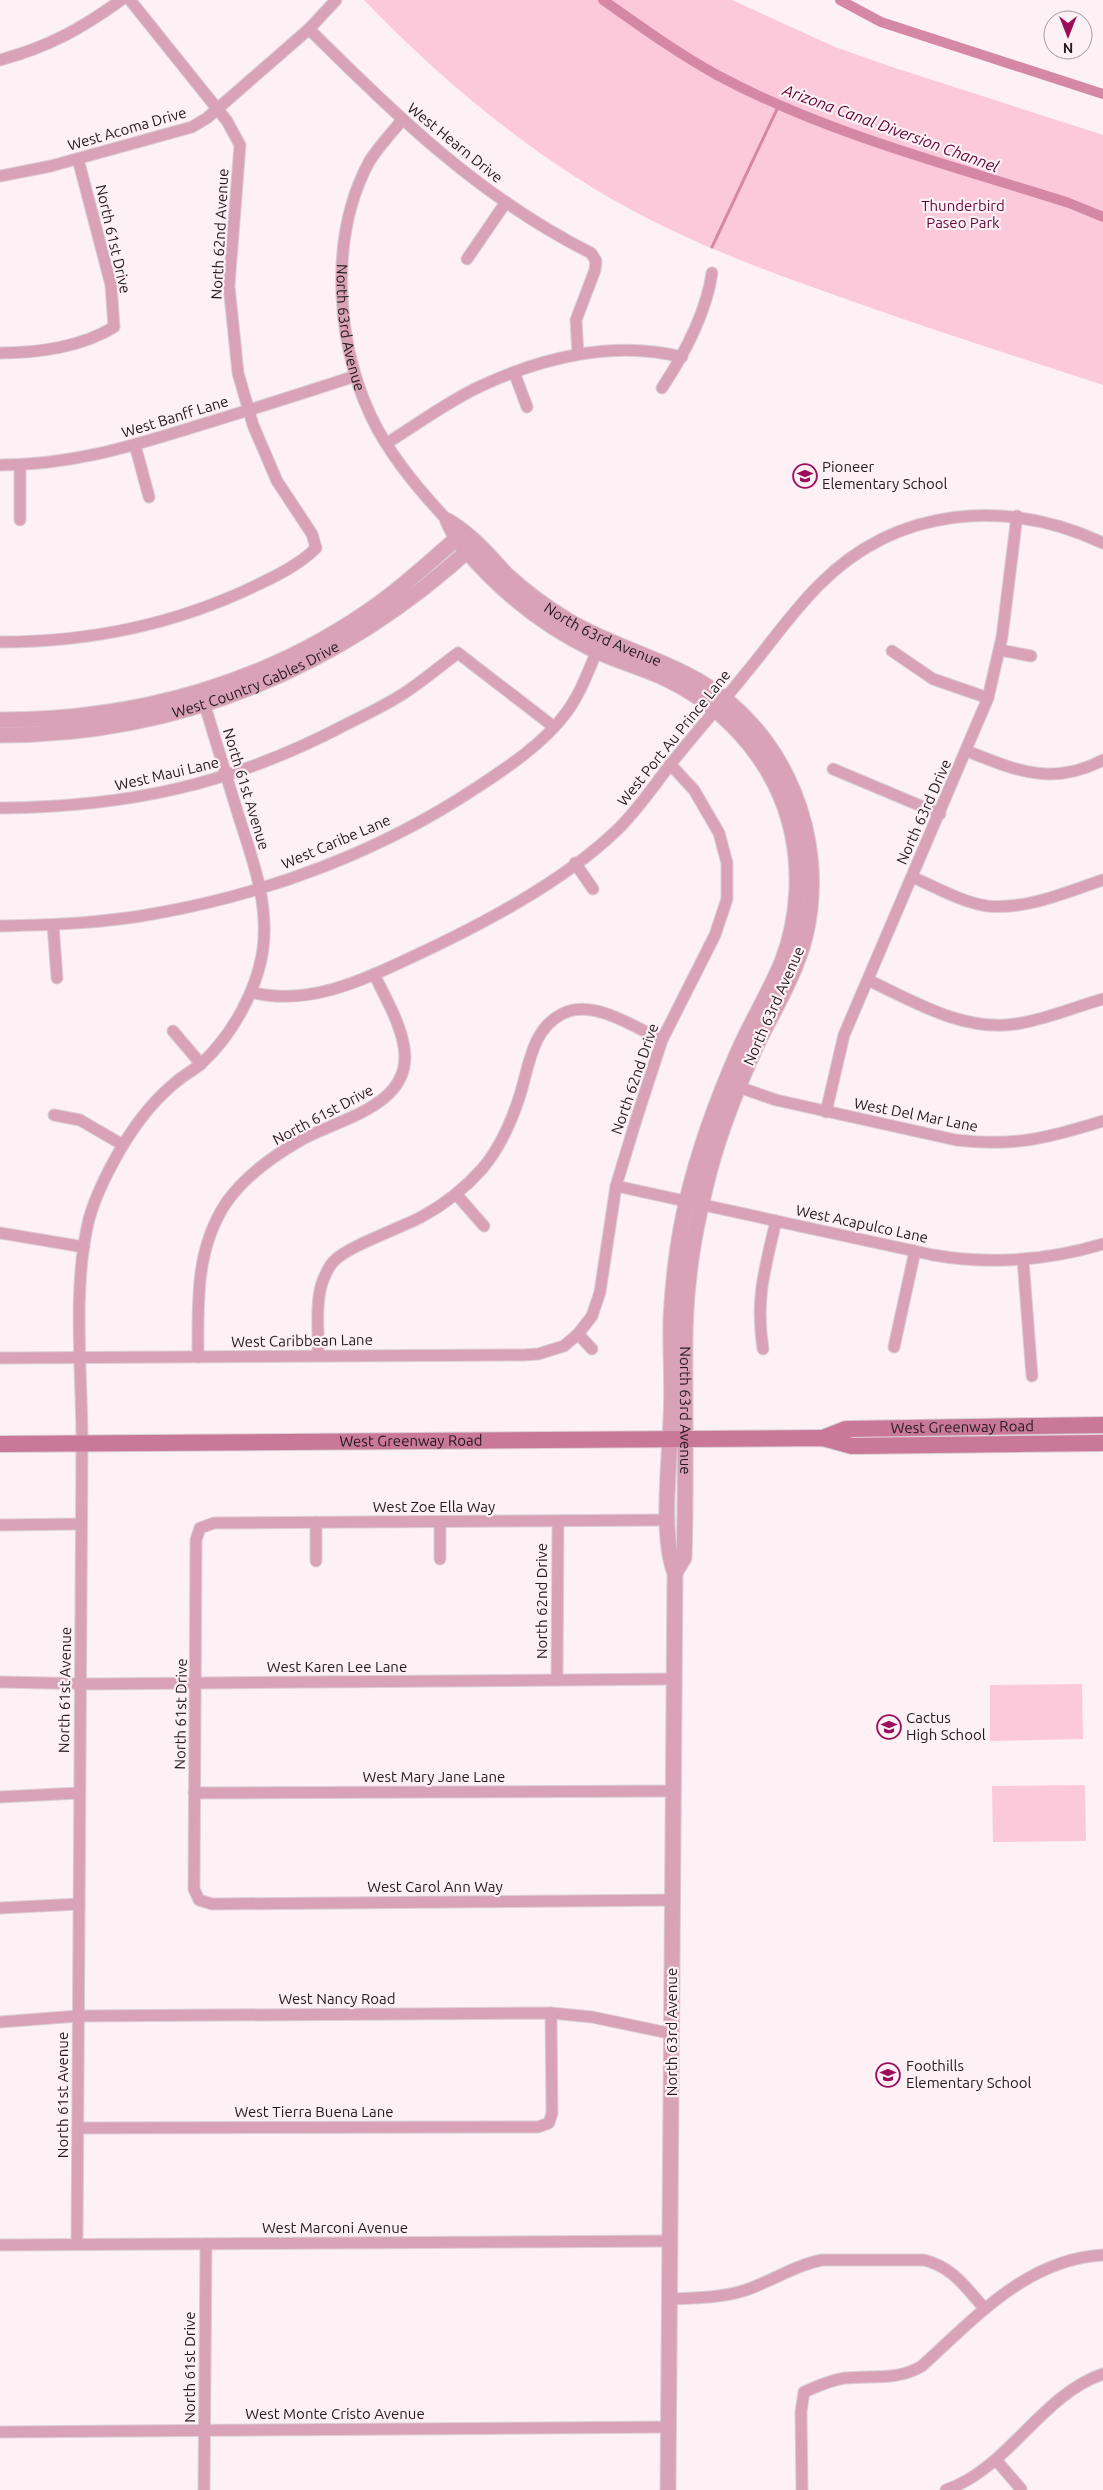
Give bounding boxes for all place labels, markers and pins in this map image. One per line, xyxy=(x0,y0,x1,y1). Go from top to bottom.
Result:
place label: Pioneer Elementary School xyxy=(822,458,948,492)
school or university icon: Pioneer Elementary School xyxy=(792,463,818,489)
place label: Cactus High School xyxy=(906,1709,986,1743)
school or university icon: Cactus High School xyxy=(876,1714,902,1740)
place label: Foothills Elementary School xyxy=(906,2057,1032,2091)
school or university icon: Foothills Elementary School xyxy=(875,2062,901,2088)

